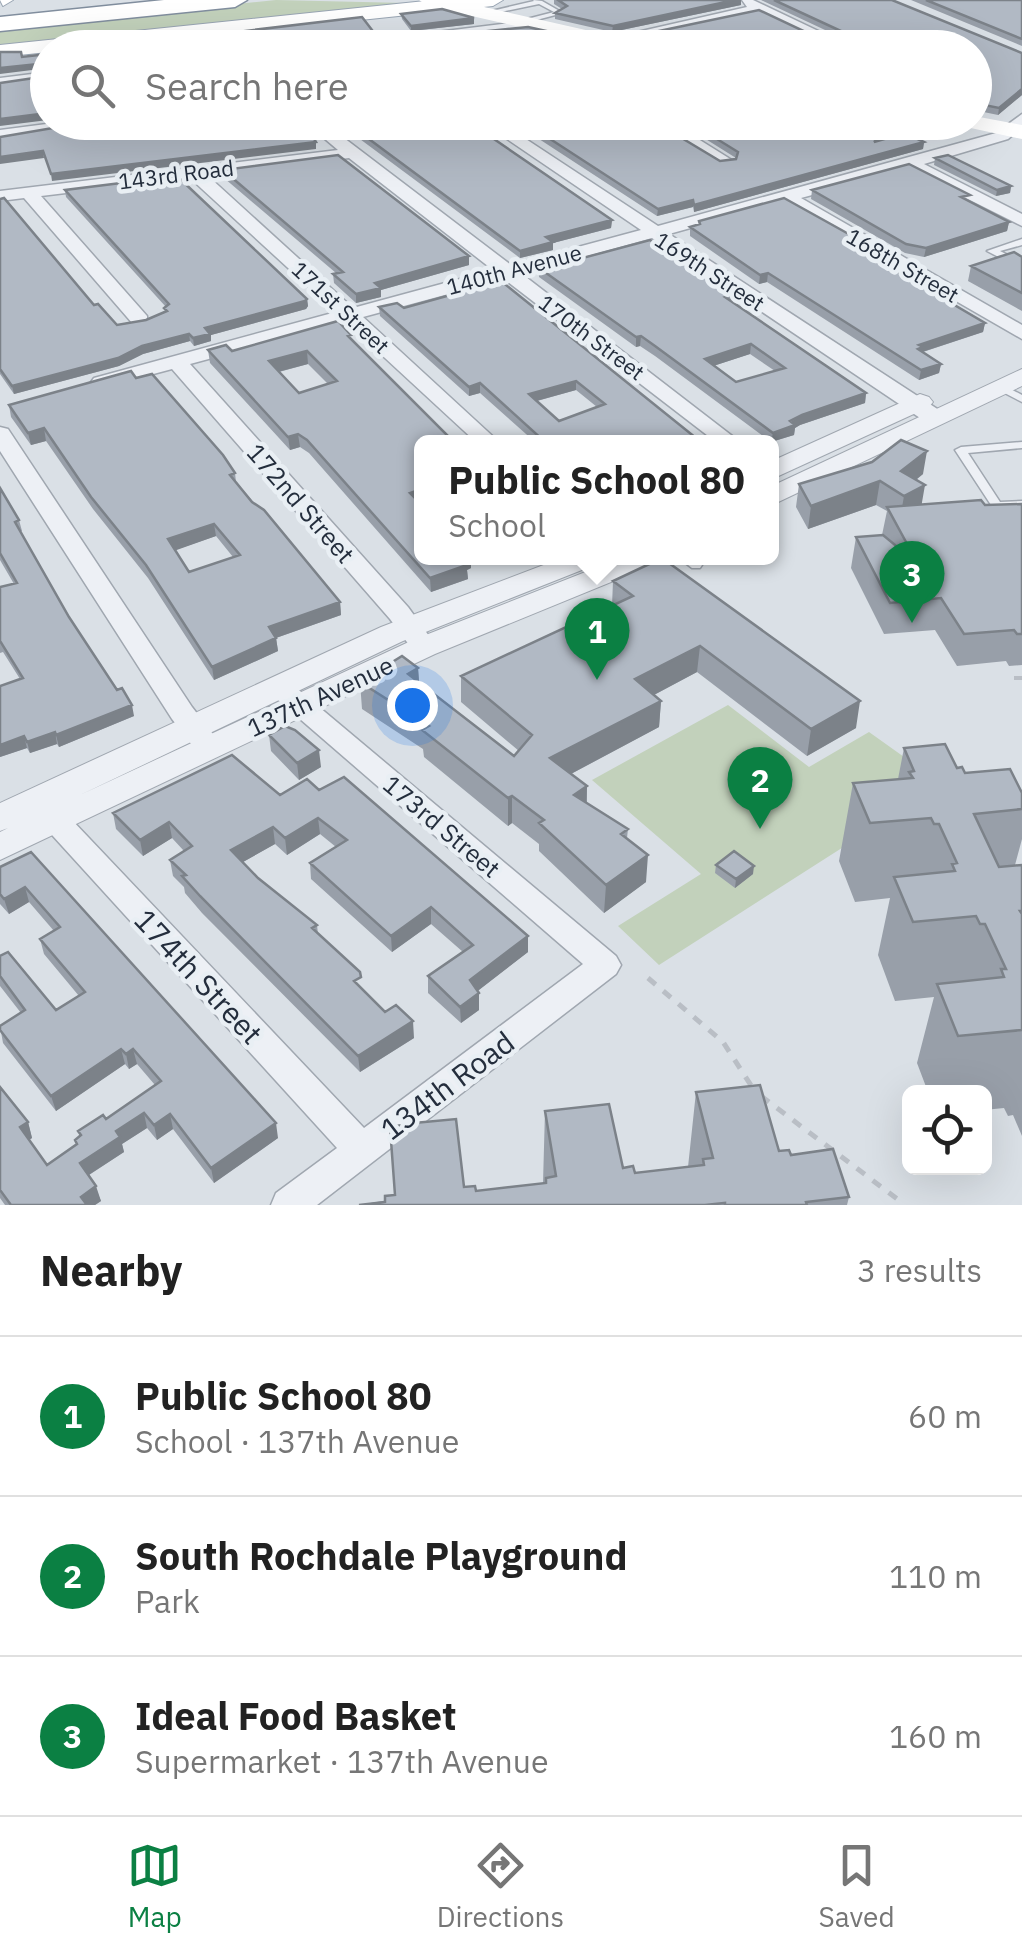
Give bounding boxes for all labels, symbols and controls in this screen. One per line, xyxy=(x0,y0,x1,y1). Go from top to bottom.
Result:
search box xyxy=(30,30,992,140)
icon: search xyxy=(65,58,120,113)
text: Search here xyxy=(145,61,349,110)
street label: 143rd Road xyxy=(117,153,235,195)
street label: 168th Street xyxy=(841,221,965,309)
street label: 169th Street xyxy=(650,225,770,317)
street label: 140th Avenue xyxy=(443,237,585,301)
street label: 171st Street xyxy=(286,254,396,360)
street label: 170th Street xyxy=(533,288,651,386)
popup xyxy=(414,435,779,565)
street label: 172nd Street xyxy=(240,436,362,570)
text: Public School 80 xyxy=(448,455,745,504)
text: School xyxy=(448,504,546,546)
pin: 3 xyxy=(880,540,944,623)
pin: 1 xyxy=(564,598,630,680)
street label: 137th Avenue xyxy=(242,648,398,744)
your location xyxy=(387,680,438,731)
pin: 2 xyxy=(728,746,792,829)
street label: 173rd Street xyxy=(377,767,507,885)
street label: 174th Street xyxy=(126,900,272,1052)
street label: 134th Road xyxy=(372,1022,522,1148)
map controls xyxy=(902,1085,992,1175)
button: locate xyxy=(902,1085,992,1175)
text: Nearby xyxy=(40,1243,182,1298)
text: 3 results xyxy=(857,1249,982,1291)
text: Public School 80 xyxy=(135,1371,432,1420)
text: 1 xyxy=(63,1395,82,1437)
text: 60 m xyxy=(908,1395,982,1437)
text: School · 137th Avenue xyxy=(135,1420,459,1462)
text: South Rochdale Playground xyxy=(135,1531,627,1580)
text: 2 xyxy=(63,1555,82,1597)
text: 110 m xyxy=(889,1555,982,1597)
text: Park xyxy=(135,1580,200,1622)
text: Ideal Food Basket xyxy=(135,1691,457,1740)
text: 3 xyxy=(63,1715,82,1757)
text: 160 m xyxy=(889,1715,982,1757)
text: Supermarket · 137th Avenue xyxy=(135,1740,548,1782)
tab: Map xyxy=(127,1838,182,1935)
tab: Directions xyxy=(437,1838,564,1935)
tab: Saved xyxy=(819,1838,895,1935)

